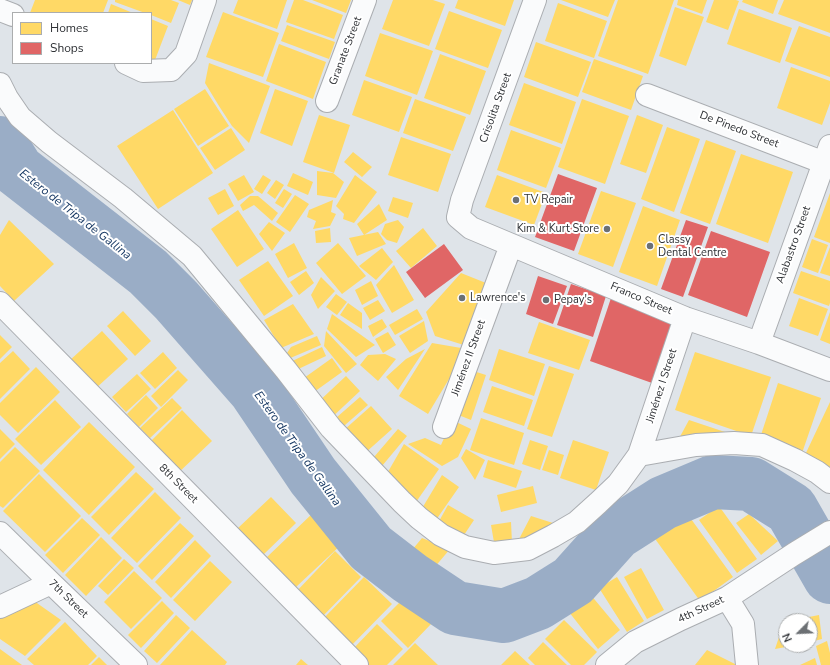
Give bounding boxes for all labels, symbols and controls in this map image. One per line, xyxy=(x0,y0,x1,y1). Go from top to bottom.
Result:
legend xyxy=(12,12,152,64)
street label: Granate Street xyxy=(327,15,365,87)
text: Homes xyxy=(50,20,88,36)
text: Shops xyxy=(50,40,84,56)
street label: Crisolita Street xyxy=(477,71,515,145)
street label: De Pinedo Street xyxy=(698,109,780,151)
water label: Estero de Tripa de Gallina xyxy=(16,167,134,263)
place label: TV Repair xyxy=(524,193,573,207)
marker: TV Repair xyxy=(511,195,521,205)
street label: Alabastro Street xyxy=(774,205,814,285)
place label: Kim & Kurt Store xyxy=(517,222,599,236)
marker: Kim & Kurt Store xyxy=(602,224,612,234)
place label: Classy Dental Centre xyxy=(658,233,727,259)
marker: Classy Dental Centre xyxy=(645,241,655,251)
street label: Franco Street xyxy=(608,280,674,318)
place label: Lawrence's xyxy=(470,291,526,305)
marker: Lawrence's xyxy=(457,293,467,303)
place label: Pepay's xyxy=(554,293,592,307)
marker: Pepay's xyxy=(541,295,551,305)
street label: Jiménez II Street xyxy=(449,318,489,398)
street label: Jiménez I Street xyxy=(644,347,680,425)
water label: Estero de Tripa de Gallina xyxy=(251,389,343,509)
street label: 8th Street xyxy=(156,462,200,506)
street label: 7th Street xyxy=(46,577,90,621)
street label: 4th Street xyxy=(676,594,726,626)
north arrow xyxy=(778,613,818,653)
text: N xyxy=(779,631,796,644)

